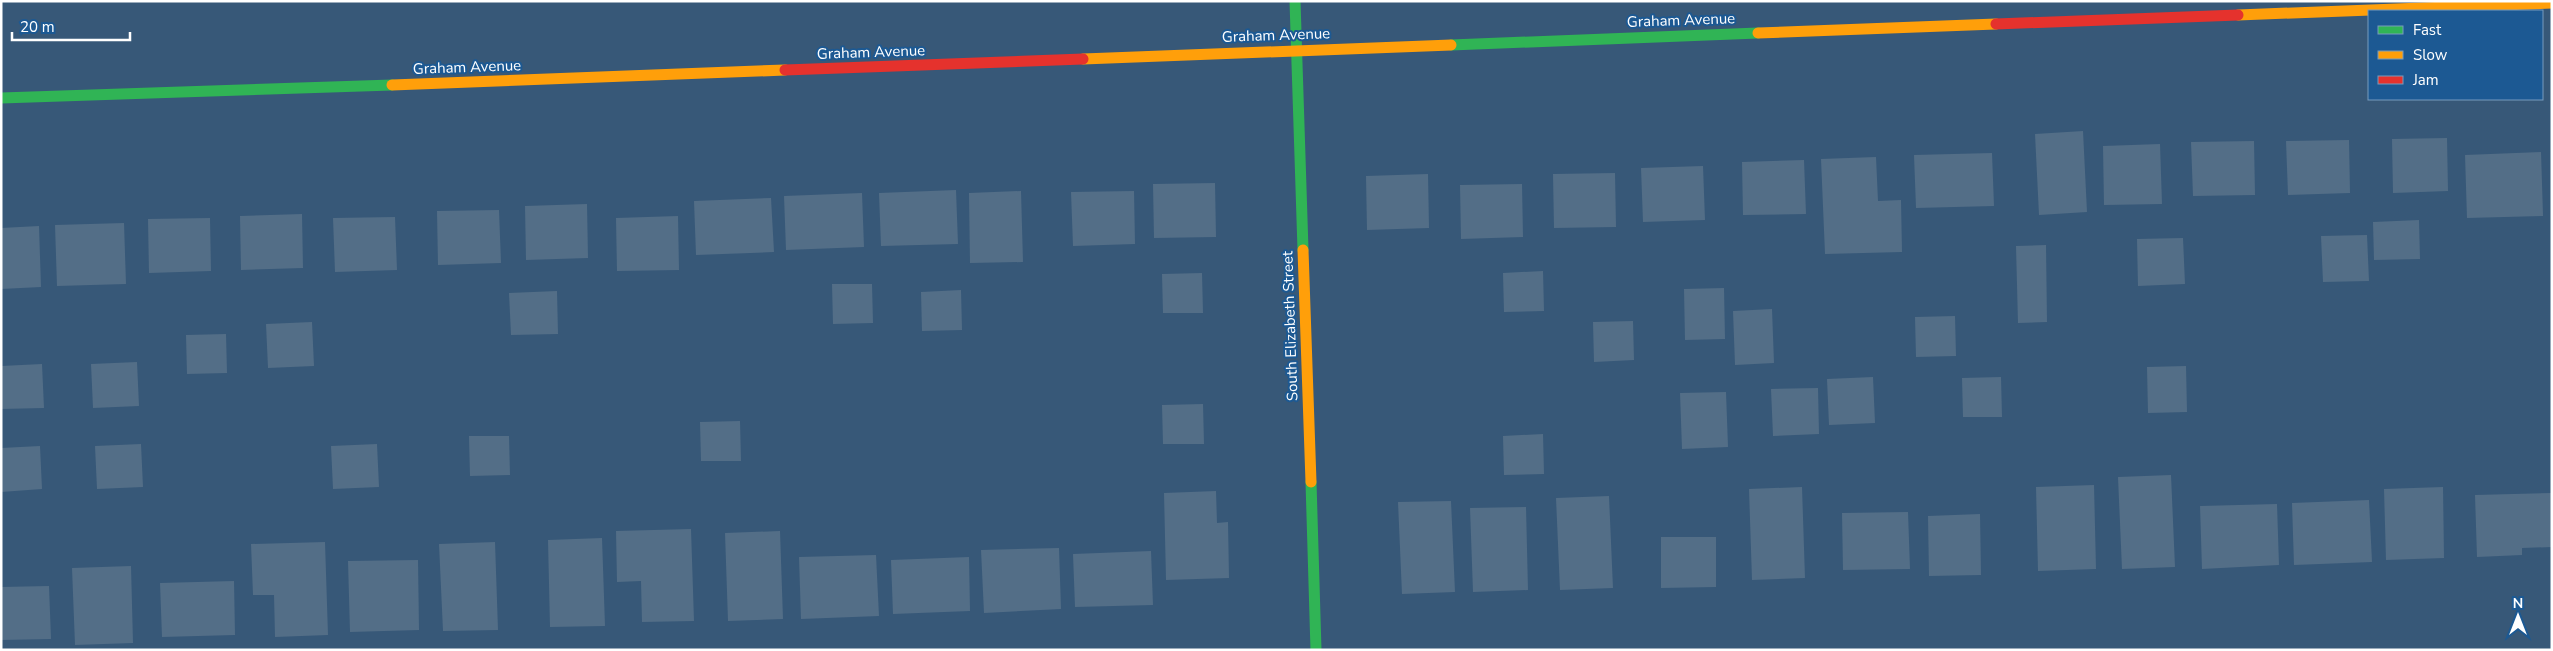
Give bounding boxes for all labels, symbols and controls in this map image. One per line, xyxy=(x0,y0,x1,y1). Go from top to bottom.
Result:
street label: Graham Avenue xyxy=(1627,8,1736,32)
scale bar xyxy=(12,10,130,42)
legend xyxy=(2368,10,2543,100)
text: 20 m xyxy=(20,17,55,37)
text: Fast xyxy=(2413,20,2442,40)
street label: Graham Avenue xyxy=(1222,23,1331,47)
street label: Graham Avenue xyxy=(817,40,926,64)
text: Slow xyxy=(2413,45,2448,65)
street label: Graham Avenue xyxy=(413,55,522,79)
text: Jam xyxy=(2412,70,2439,90)
street label: South Elizabeth Street xyxy=(1277,250,1303,401)
north arrow xyxy=(2493,591,2543,641)
text: N xyxy=(2513,594,2523,613)

